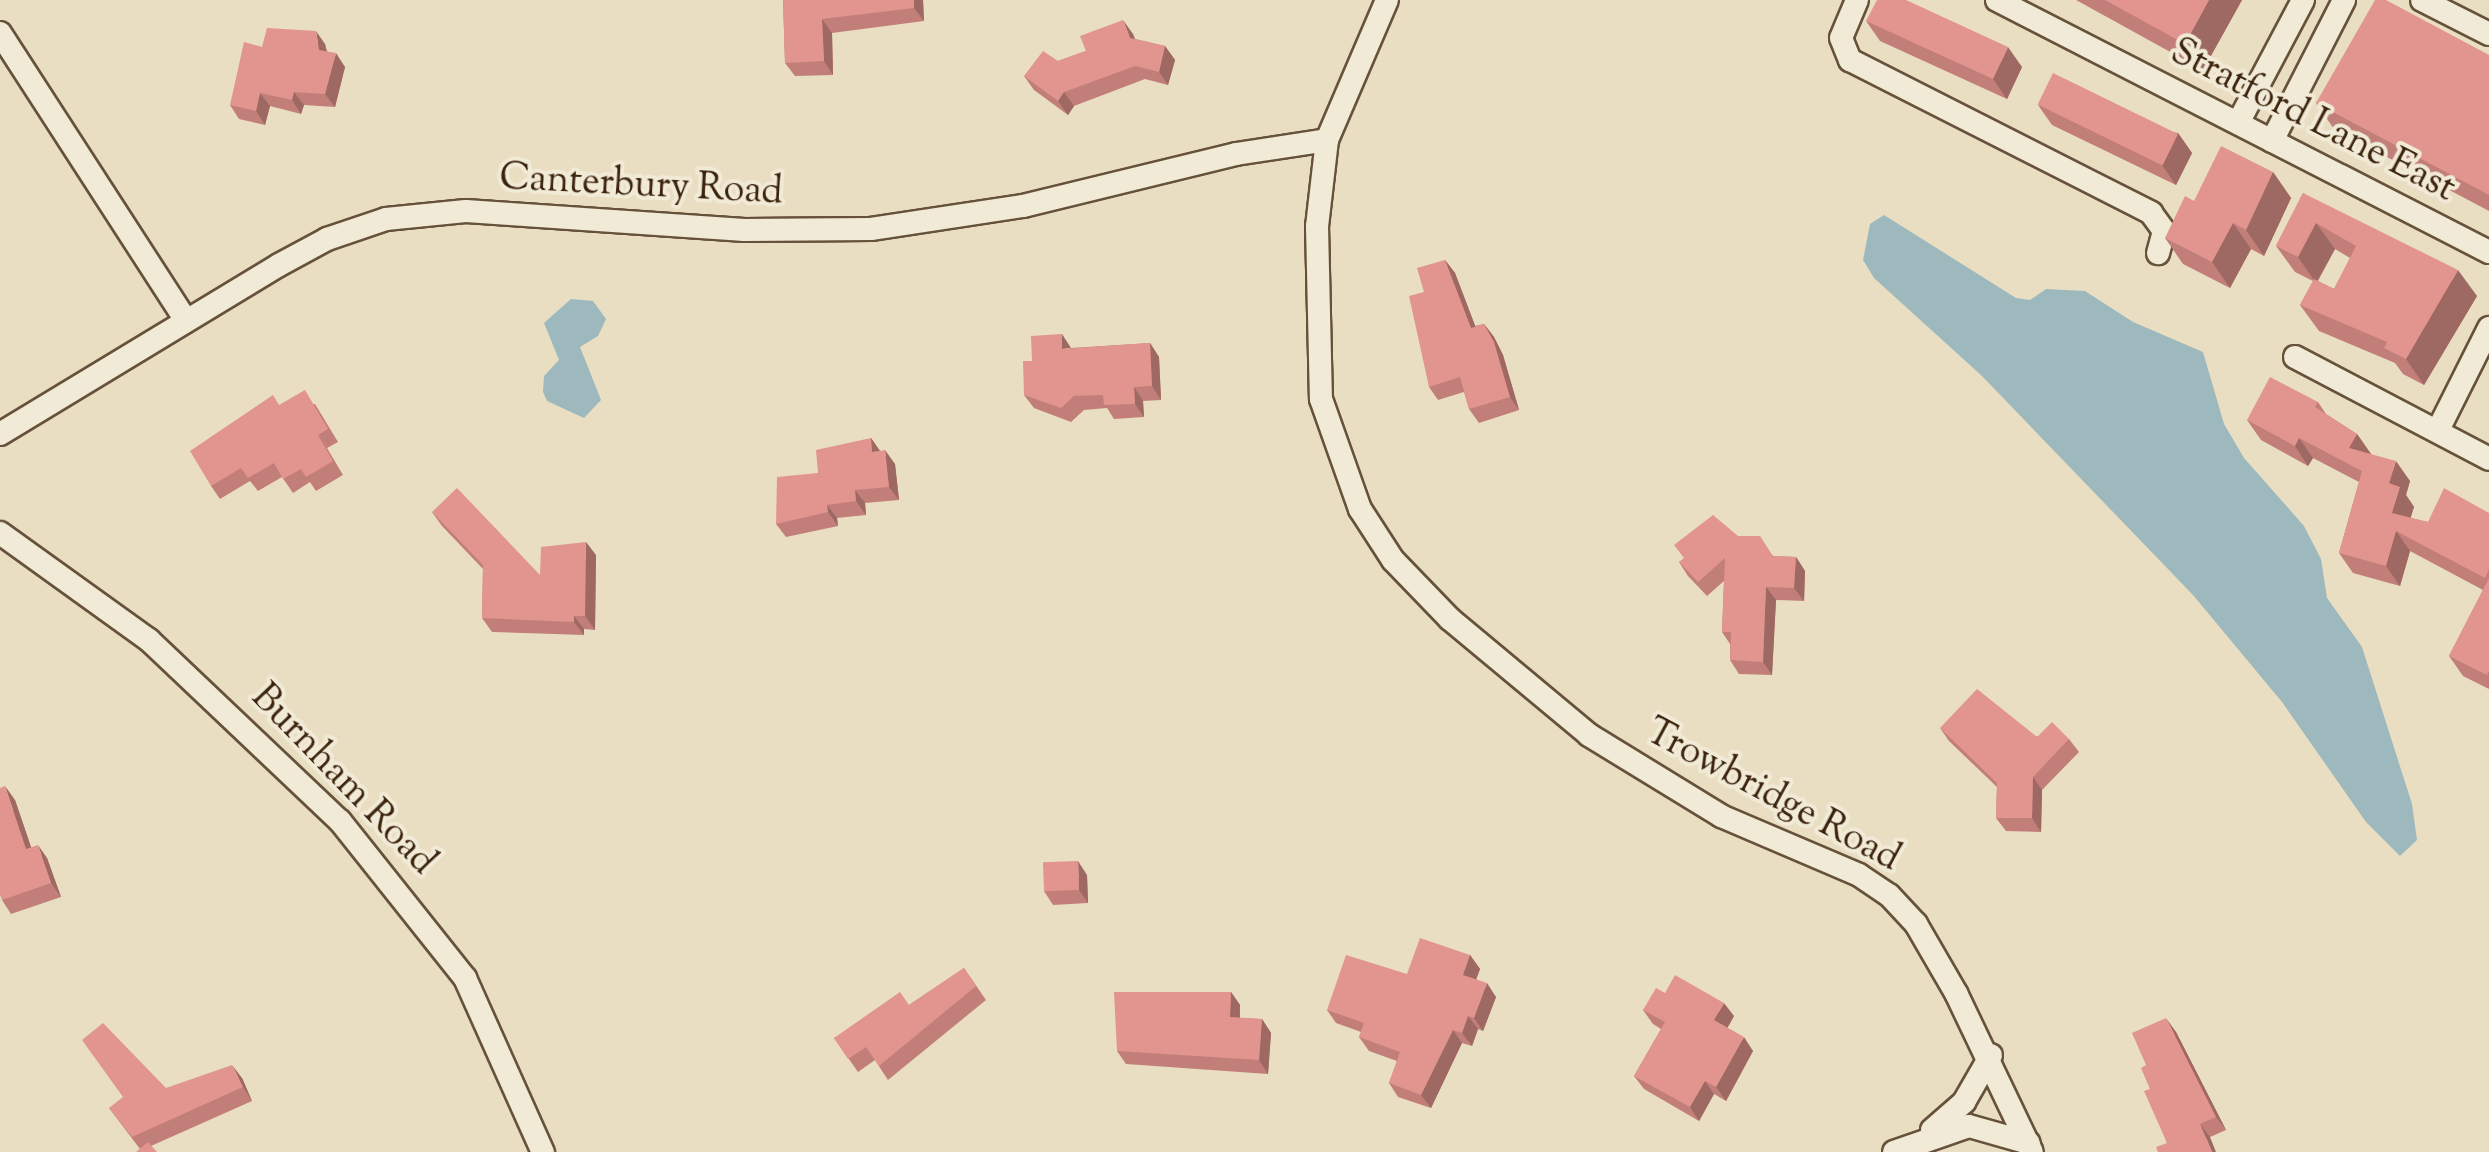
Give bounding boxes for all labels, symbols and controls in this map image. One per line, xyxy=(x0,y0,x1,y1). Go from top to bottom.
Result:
street label: Stratford Lane East xyxy=(2162,30,2462,214)
street label: Canterbury Road xyxy=(498,157,784,217)
street label: Burnham Road xyxy=(240,676,444,886)
street label: Trowbridge Road xyxy=(1637,711,1907,883)

